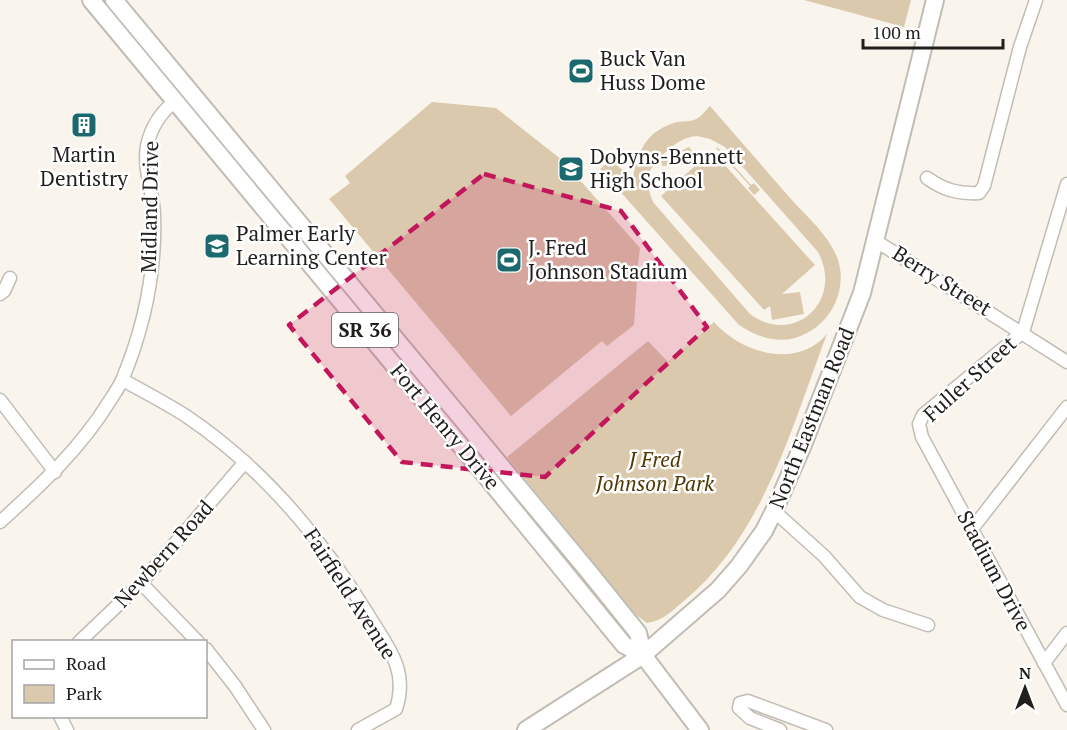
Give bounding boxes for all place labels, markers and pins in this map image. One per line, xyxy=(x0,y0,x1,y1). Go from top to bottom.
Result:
place label: Buck Van Huss Dome xyxy=(600,44,706,96)
sports icon: Buck Van Huss Dome xyxy=(566,56,596,86)
building icon: Martin Dentistry xyxy=(69,110,99,140)
place label: Martin Dentistry xyxy=(40,140,128,192)
place label: Dobyns-Bennett High School xyxy=(590,142,743,194)
school or university icon: Dobyns-Bennett High School xyxy=(556,154,586,184)
place label: Palmer Early Learning Center xyxy=(236,219,387,271)
school or university icon: Palmer Early Learning Center xyxy=(202,231,232,261)
place label: J. Fred Johnson Stadium xyxy=(528,233,688,285)
sports icon: J. Fred Johnson Stadium xyxy=(494,245,524,275)

